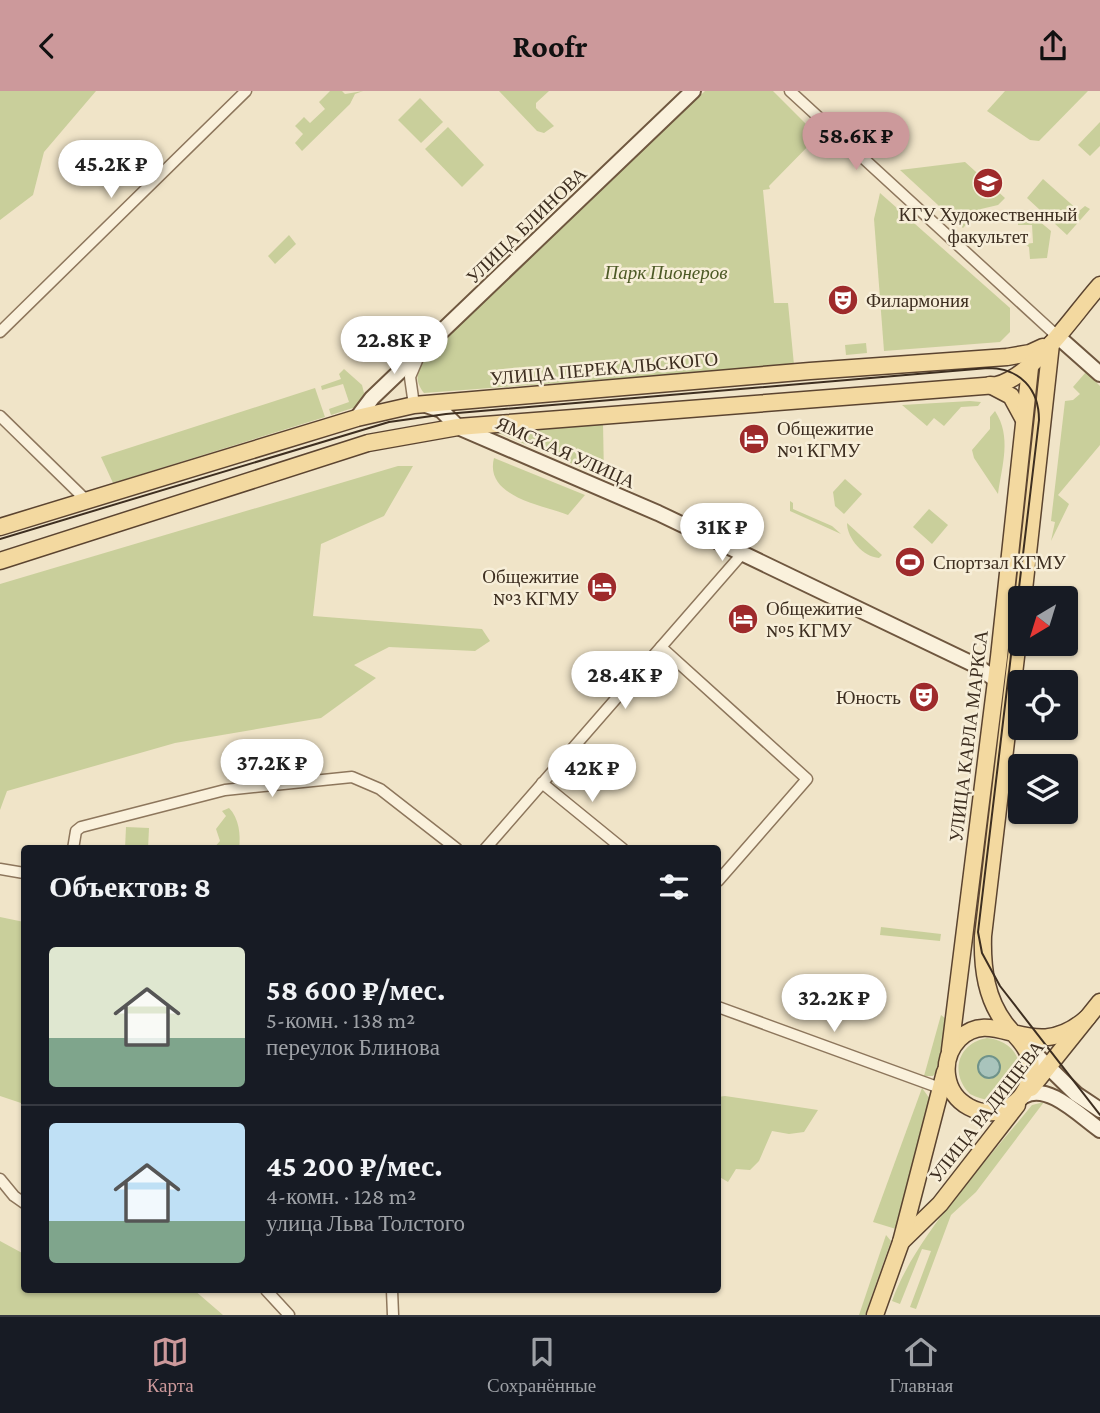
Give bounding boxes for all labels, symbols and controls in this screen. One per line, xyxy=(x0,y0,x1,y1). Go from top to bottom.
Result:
icon: back xyxy=(28,27,66,65)
icon: share xyxy=(1034,27,1072,65)
text: Roofr xyxy=(512,28,588,64)
pin: 58.6K ₽ xyxy=(791,113,921,172)
text: 58.6K ₽ xyxy=(818,122,894,148)
pin: 45.2K ₽ xyxy=(46,141,176,200)
text: 45.2K ₽ xyxy=(74,150,148,176)
street label: УЛИЦА БЛИНОВА xyxy=(462,163,591,288)
school or university icon: КГУ Художественный факультет xyxy=(971,166,1005,200)
place label: КГУ Художественный факультет xyxy=(899,204,1077,247)
park label: Парк Пионеров xyxy=(604,262,728,283)
theatre icon: Филармония xyxy=(826,283,860,317)
place label: Филармония xyxy=(866,290,969,311)
pin: 22.8K ₽ xyxy=(329,317,459,376)
text: 22.8K ₽ xyxy=(357,326,431,352)
street label: УЛИЦА ПЕРЕКАЛЬСКОГО xyxy=(489,348,719,389)
street label: ЯМСКАЯ УЛИЦА xyxy=(493,412,639,493)
place label: Общежитие №1 КГМУ xyxy=(777,418,874,461)
hotel icon: Общежитие №1 КГМУ xyxy=(737,422,771,456)
pin: 31K ₽ xyxy=(673,503,771,563)
text: 31K ₽ xyxy=(696,513,748,539)
sports icon: Спортзал КГМУ xyxy=(893,545,927,579)
place label: Спортзал КГМУ xyxy=(933,552,1067,573)
place label: Общежитие №3 КГМУ xyxy=(482,566,580,609)
hotel icon: Общежитие №3 КГМУ xyxy=(585,570,619,604)
north arrow xyxy=(1008,586,1078,656)
map controls xyxy=(1008,586,1078,824)
place label: Общежитие №5 КГМУ xyxy=(766,598,863,641)
hotel icon: Общежитие №5 КГМУ xyxy=(726,602,760,636)
street label: УЛИЦА КАРЛА МАРКСА xyxy=(945,629,992,843)
pin: 28.4K ₽ xyxy=(560,651,690,711)
text: 28.4K ₽ xyxy=(587,661,663,687)
button: locate xyxy=(1008,670,1078,740)
theatre icon: Юность xyxy=(907,680,941,714)
place label: Юность xyxy=(836,687,901,708)
pin: 37.2K ₽ xyxy=(207,739,337,799)
pin: 42K ₽ xyxy=(543,745,641,804)
text: 37.2K ₽ xyxy=(237,749,307,775)
text: 42K ₽ xyxy=(564,754,620,780)
button: layers xyxy=(1008,754,1078,824)
icon: filters xyxy=(655,868,693,906)
text: Объектов: 8 xyxy=(49,870,211,903)
text: 58 600 ₽/мес. xyxy=(266,973,445,1006)
icon: home xyxy=(105,975,189,1059)
pin: 32.2K ₽ xyxy=(769,975,899,1034)
text: 32.2K ₽ xyxy=(798,984,870,1010)
text: 5-комн. · 138 m² xyxy=(266,1007,415,1033)
text: переулок Блинова xyxy=(266,1034,440,1060)
street label: УЛИЦА РАДИЩЕВА xyxy=(925,1036,1048,1186)
text: 45 200 ₽/мес. xyxy=(266,1149,443,1182)
icon: home xyxy=(105,1151,189,1235)
text: 4-комн. · 128 m² xyxy=(266,1183,416,1209)
text: улица Льва Толстого xyxy=(266,1210,465,1236)
tab: Карта xyxy=(147,1333,194,1397)
tab: Сохранённые xyxy=(487,1333,596,1397)
tab: Главная xyxy=(890,1333,953,1397)

